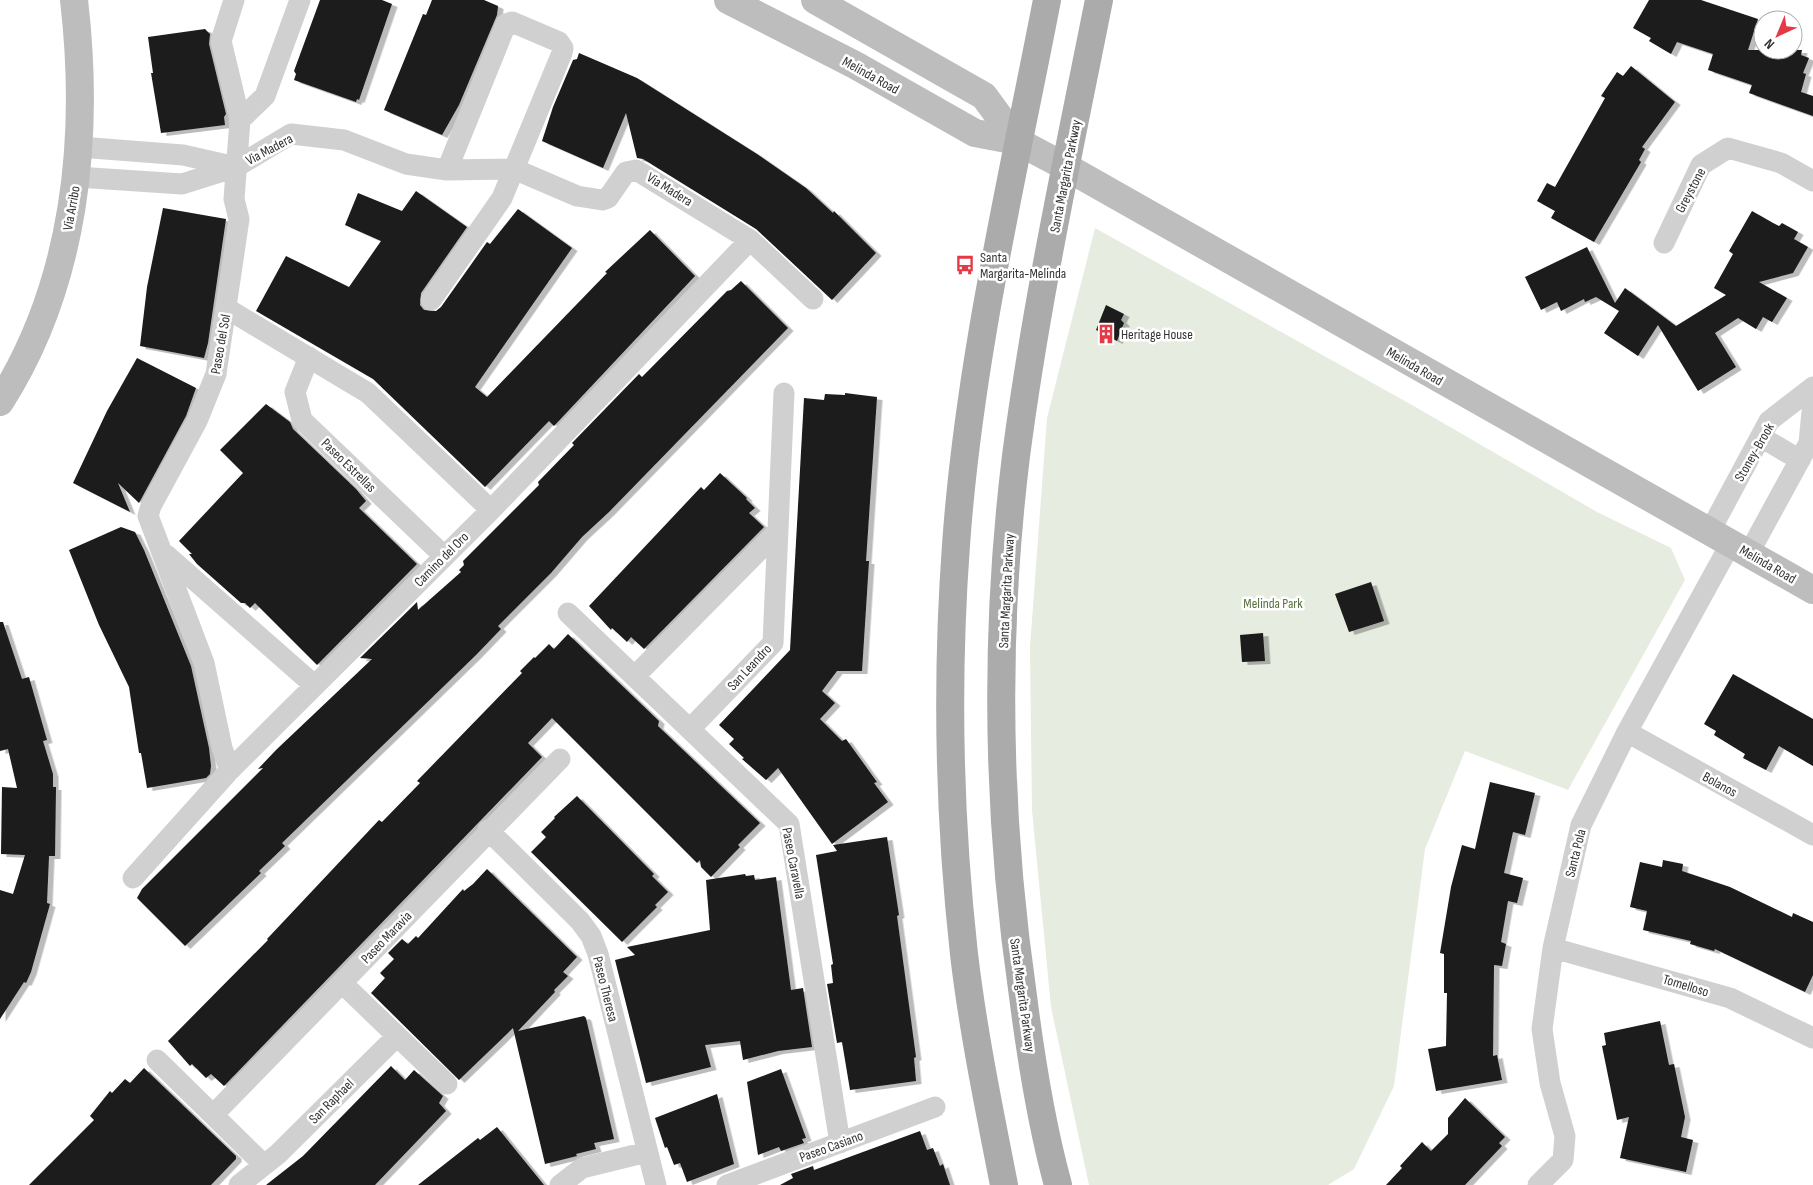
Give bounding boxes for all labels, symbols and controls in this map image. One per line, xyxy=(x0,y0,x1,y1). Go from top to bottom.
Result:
north arrow xyxy=(1753,10,1803,60)
text: N xyxy=(1761,35,1778,53)
street label: Melinda Road xyxy=(839,53,902,98)
street label: Santa Margarita Parkway xyxy=(1046,118,1085,234)
street label: Via Madera xyxy=(243,130,296,169)
street label: Greystone xyxy=(1672,165,1709,216)
street label: Via Madera xyxy=(644,169,696,210)
street label: Via Arribo xyxy=(59,184,84,232)
place label: Santa Margarita-Melinda xyxy=(980,249,1066,282)
bus stop icon: Santa Margarita-Melinda xyxy=(954,254,976,276)
street label: Paseo del Sol xyxy=(207,313,234,375)
building icon: Heritage House xyxy=(1095,323,1117,345)
place label: Heritage House xyxy=(1121,326,1193,343)
street label: Melinda Road xyxy=(1384,344,1446,389)
street label: Stoney-Brook xyxy=(1731,419,1778,485)
street label: Paseo Estrellas xyxy=(318,435,380,496)
street label: Camino del Oro xyxy=(410,528,472,590)
street label: Santa Margarita Parkway xyxy=(995,533,1018,649)
street label: Melinda Road xyxy=(1737,542,1799,587)
park label: Melinda Park xyxy=(1243,595,1303,612)
street label: San Leandro xyxy=(724,641,775,694)
street label: Bolanos xyxy=(1700,768,1740,801)
street label: Paseo Caravella xyxy=(778,826,809,900)
street label: Santa Pola xyxy=(1561,827,1590,879)
street label: Paseo Maravia xyxy=(357,908,415,967)
street label: Santa Margarita Parkway xyxy=(1006,937,1039,1054)
street label: Paseo Theresa xyxy=(589,955,622,1024)
street label: Tomelloso xyxy=(1661,970,1711,1001)
street label: San Raphael xyxy=(305,1075,357,1127)
street label: Paseo Casiano xyxy=(797,1127,866,1166)

